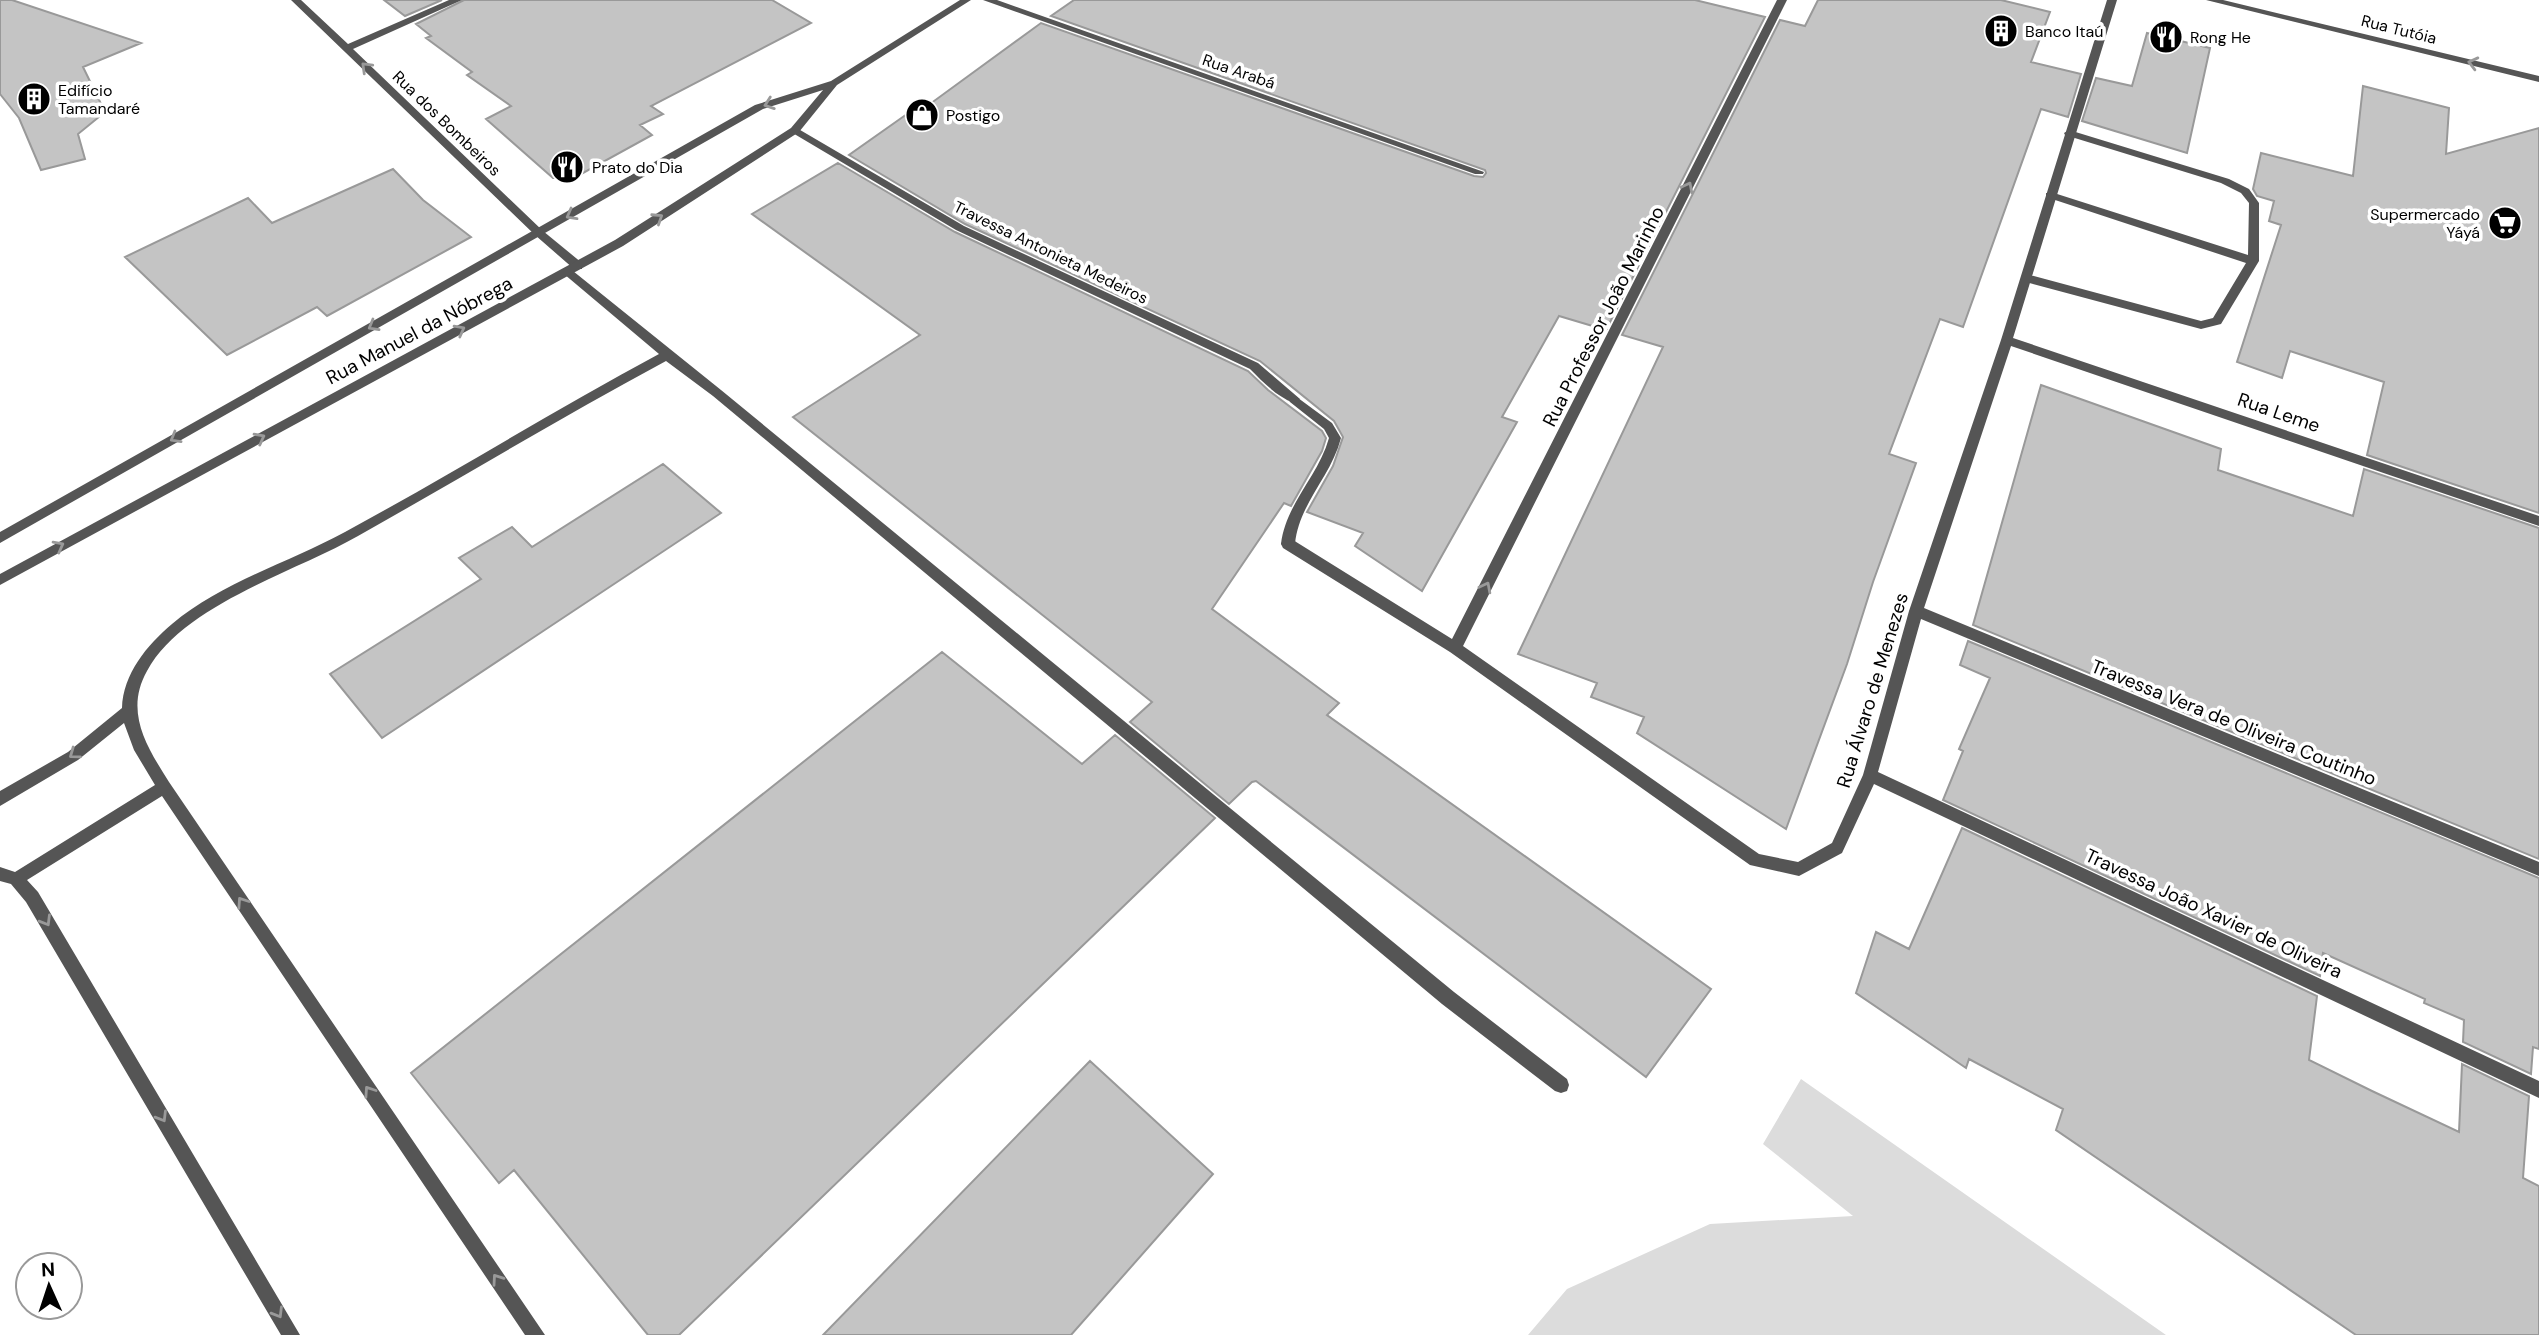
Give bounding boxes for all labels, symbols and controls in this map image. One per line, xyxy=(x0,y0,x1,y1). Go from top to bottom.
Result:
street label: Rua Tutóia xyxy=(2359,10,2439,49)
building icon: Banco Itaú xyxy=(1982,12,2020,50)
restaurant icon: Rong He xyxy=(2147,18,2185,56)
place label: Banco Itaú xyxy=(2025,21,2103,42)
place label: Rong He xyxy=(2190,27,2251,48)
street label: Rua Arabá xyxy=(1200,49,1278,94)
one-way arrow xyxy=(2467,57,2479,71)
one-way arrow xyxy=(361,62,374,75)
street label: Rua dos Bombeiros xyxy=(388,66,505,181)
building icon: Edifício Tamandaré xyxy=(15,80,53,118)
place label: Edifício Tamandaré xyxy=(58,80,140,119)
one-way arrow xyxy=(763,96,775,110)
shop icon: Postigo xyxy=(903,96,941,134)
place label: Postigo xyxy=(946,105,1000,126)
restaurant icon: Prato do Dia xyxy=(548,148,586,186)
place label: Prato do Dia xyxy=(592,157,683,178)
one-way arrow xyxy=(1679,182,1693,194)
street label: Travessa Antonieta Medeiros xyxy=(950,196,1151,309)
street label: Rua Professor João Marinho xyxy=(1537,202,1670,431)
place label: Supermercado Yáyá xyxy=(2370,204,2480,243)
supermarket icon: Supermercado Yáyá xyxy=(2486,204,2524,242)
one-way arrow xyxy=(565,207,578,220)
one-way arrow xyxy=(650,214,663,227)
street label: Rua Manuel da Nóbrega xyxy=(322,271,517,390)
one-way arrow xyxy=(368,318,380,331)
one-way arrow xyxy=(453,325,465,338)
street label: Rua Leme xyxy=(2234,387,2323,438)
one-way arrow xyxy=(170,430,182,443)
one-way arrow xyxy=(252,433,265,446)
one-way arrow xyxy=(52,541,65,554)
one-way arrow xyxy=(1477,582,1491,594)
street label: Rua Álvaro de Menezes xyxy=(1831,590,1914,791)
street label: Travessa Vera de Oliveira Coutinho xyxy=(2087,654,2380,791)
one-way arrow xyxy=(69,746,82,758)
street label: Travessa João Xavier de Oliveira xyxy=(2081,843,2346,984)
one-way arrow xyxy=(237,897,250,910)
one-way arrow xyxy=(38,913,51,926)
one-way arrow xyxy=(365,1086,377,1099)
one-way arrow xyxy=(154,1109,167,1122)
north arrow xyxy=(14,1251,84,1321)
text: N xyxy=(41,1257,56,1282)
one-way arrow xyxy=(493,1274,505,1287)
one-way arrow xyxy=(269,1305,282,1318)

